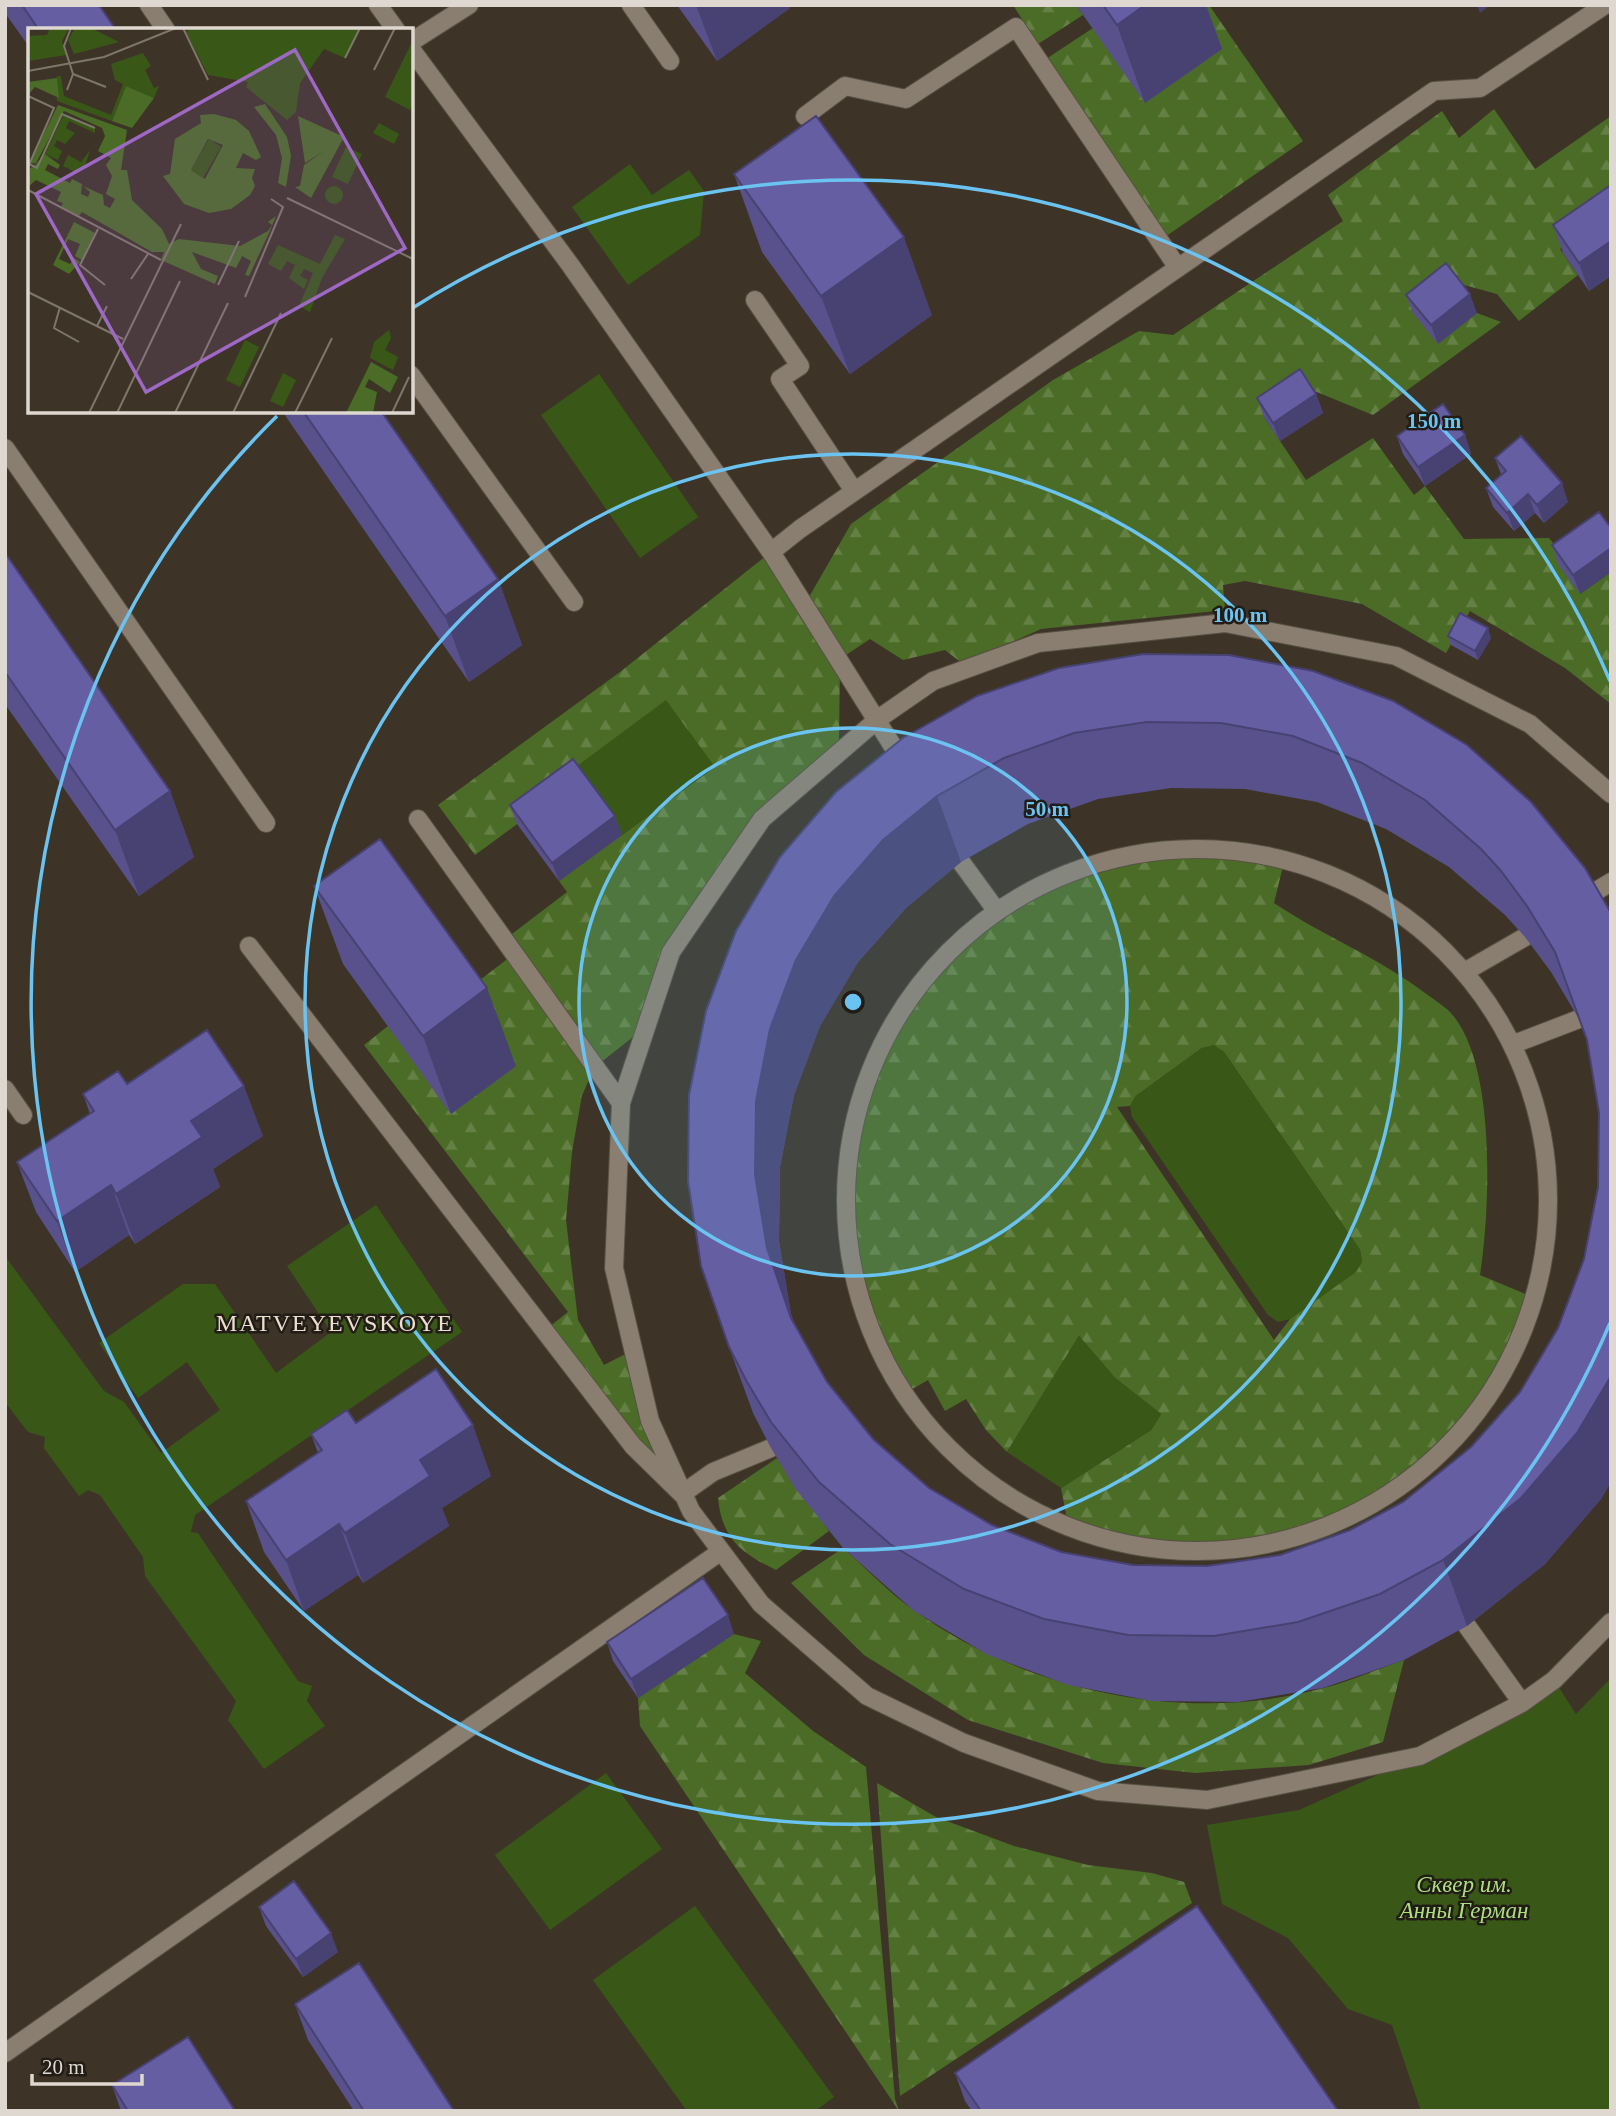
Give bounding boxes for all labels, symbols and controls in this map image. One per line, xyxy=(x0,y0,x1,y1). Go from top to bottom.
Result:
inset map xyxy=(28,28,413,413)
text: 150 m xyxy=(1407,409,1462,433)
text: 100 m xyxy=(1213,603,1268,627)
text: 50 m xyxy=(1025,797,1069,821)
centre of rings xyxy=(841,990,865,1014)
district label: MATVEYEVSKOYE xyxy=(216,1310,454,1336)
park label: Сквер им. Анны Герман xyxy=(1398,1872,1528,1923)
scale bar xyxy=(32,2042,142,2086)
text: 20 m xyxy=(42,2055,85,2079)

